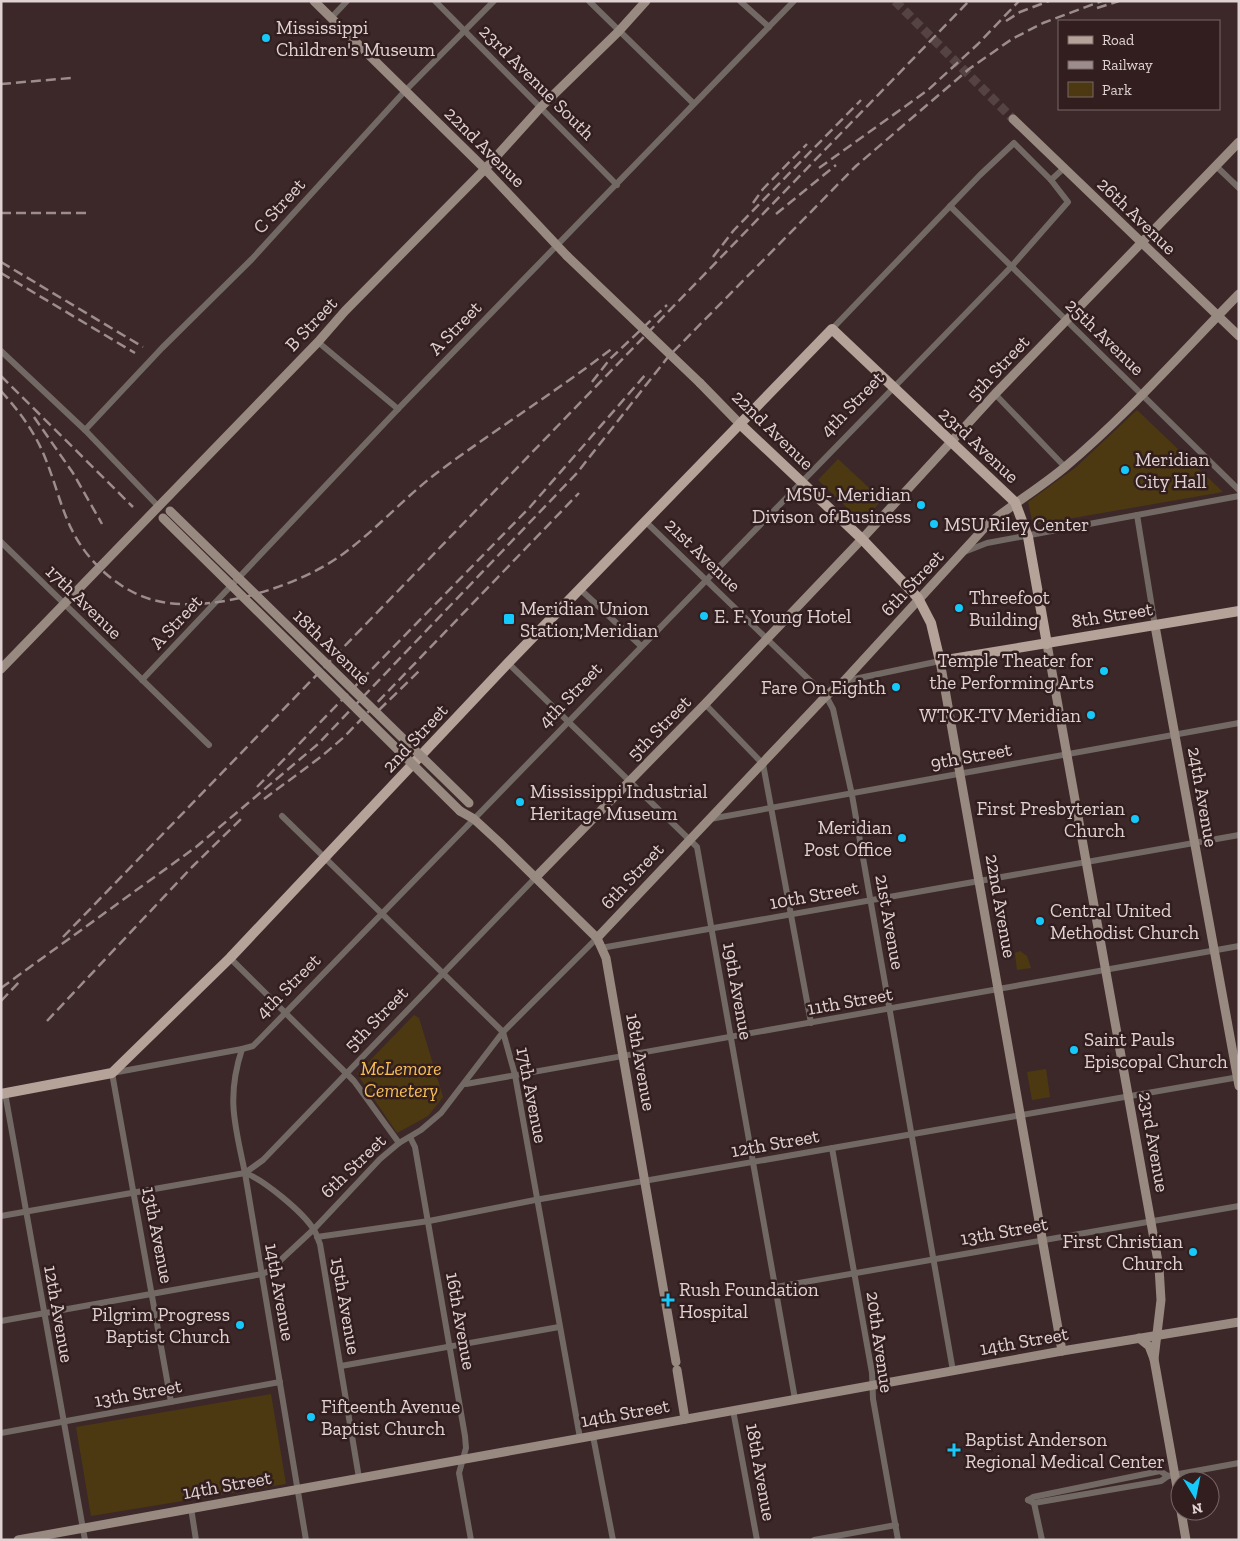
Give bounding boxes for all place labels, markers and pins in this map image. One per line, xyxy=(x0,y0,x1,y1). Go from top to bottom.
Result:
place label: Mississippi Children's Museum xyxy=(276,16,435,61)
marker: Mississippi Children's Museum xyxy=(260,32,272,44)
place label: Meridian City Hall xyxy=(1135,448,1209,493)
marker: Meridian City Hall xyxy=(1119,464,1131,476)
place label: MSU- Meridian Divison of Business xyxy=(752,483,911,528)
marker: MSU- Meridian Divison of Business xyxy=(915,499,927,511)
place label: MSU Riley Center xyxy=(944,513,1089,536)
marker: MSU Riley Center xyxy=(928,518,940,530)
place label: Threefoot Building xyxy=(969,586,1050,631)
place label: Meridian Union Station;Meridian xyxy=(520,597,658,642)
marker: Threefoot Building xyxy=(953,602,965,614)
place label: E. F. Young Hotel xyxy=(714,605,851,628)
marker: E. F. Young Hotel xyxy=(698,610,710,622)
marker: Meridian Union Station;Meridian xyxy=(502,612,516,626)
place label: Temple Theater for the Performing Arts xyxy=(930,649,1094,694)
marker: Temple Theater for the Performing Arts xyxy=(1098,665,1110,677)
place label: Fare On Eighth xyxy=(761,676,886,699)
marker: Fare On Eighth xyxy=(890,681,902,693)
place label: WTOK-TV Meridian xyxy=(919,704,1081,727)
marker: WTOK-TV Meridian xyxy=(1085,709,1097,721)
place label: Mississippi Industrial Heritage Museum xyxy=(530,780,708,825)
marker: Mississippi Industrial Heritage Museum xyxy=(514,796,526,808)
place label: First Presbyterian Church xyxy=(976,797,1125,842)
marker: First Presbyterian Church xyxy=(1129,813,1141,825)
place label: Meridian Post Office xyxy=(804,816,892,861)
marker: Meridian Post Office xyxy=(896,832,908,844)
place label: Central United Methodist Church xyxy=(1050,899,1199,944)
marker: Central United Methodist Church xyxy=(1034,915,1046,927)
place label: Saint Pauls Episcopal Church xyxy=(1084,1028,1228,1073)
marker: Saint Pauls Episcopal Church xyxy=(1068,1044,1080,1056)
place label: First Christian Church xyxy=(1062,1230,1183,1275)
marker: First Christian Church xyxy=(1187,1246,1199,1258)
place label: Rush Foundation Hospital xyxy=(679,1278,819,1323)
marker: Rush Foundation Hospital xyxy=(661,1293,675,1307)
place label: Pilgrim Progress Baptist Church xyxy=(92,1303,230,1348)
marker: Pilgrim Progress Baptist Church xyxy=(234,1319,246,1331)
place label: Fifteenth Avenue Baptist Church xyxy=(321,1395,460,1440)
marker: Fifteenth Avenue Baptist Church xyxy=(305,1411,317,1423)
place label: Baptist Anderson Regional Medical Center xyxy=(965,1428,1165,1473)
marker: Baptist Anderson Regional Medical Center xyxy=(947,1443,961,1457)

